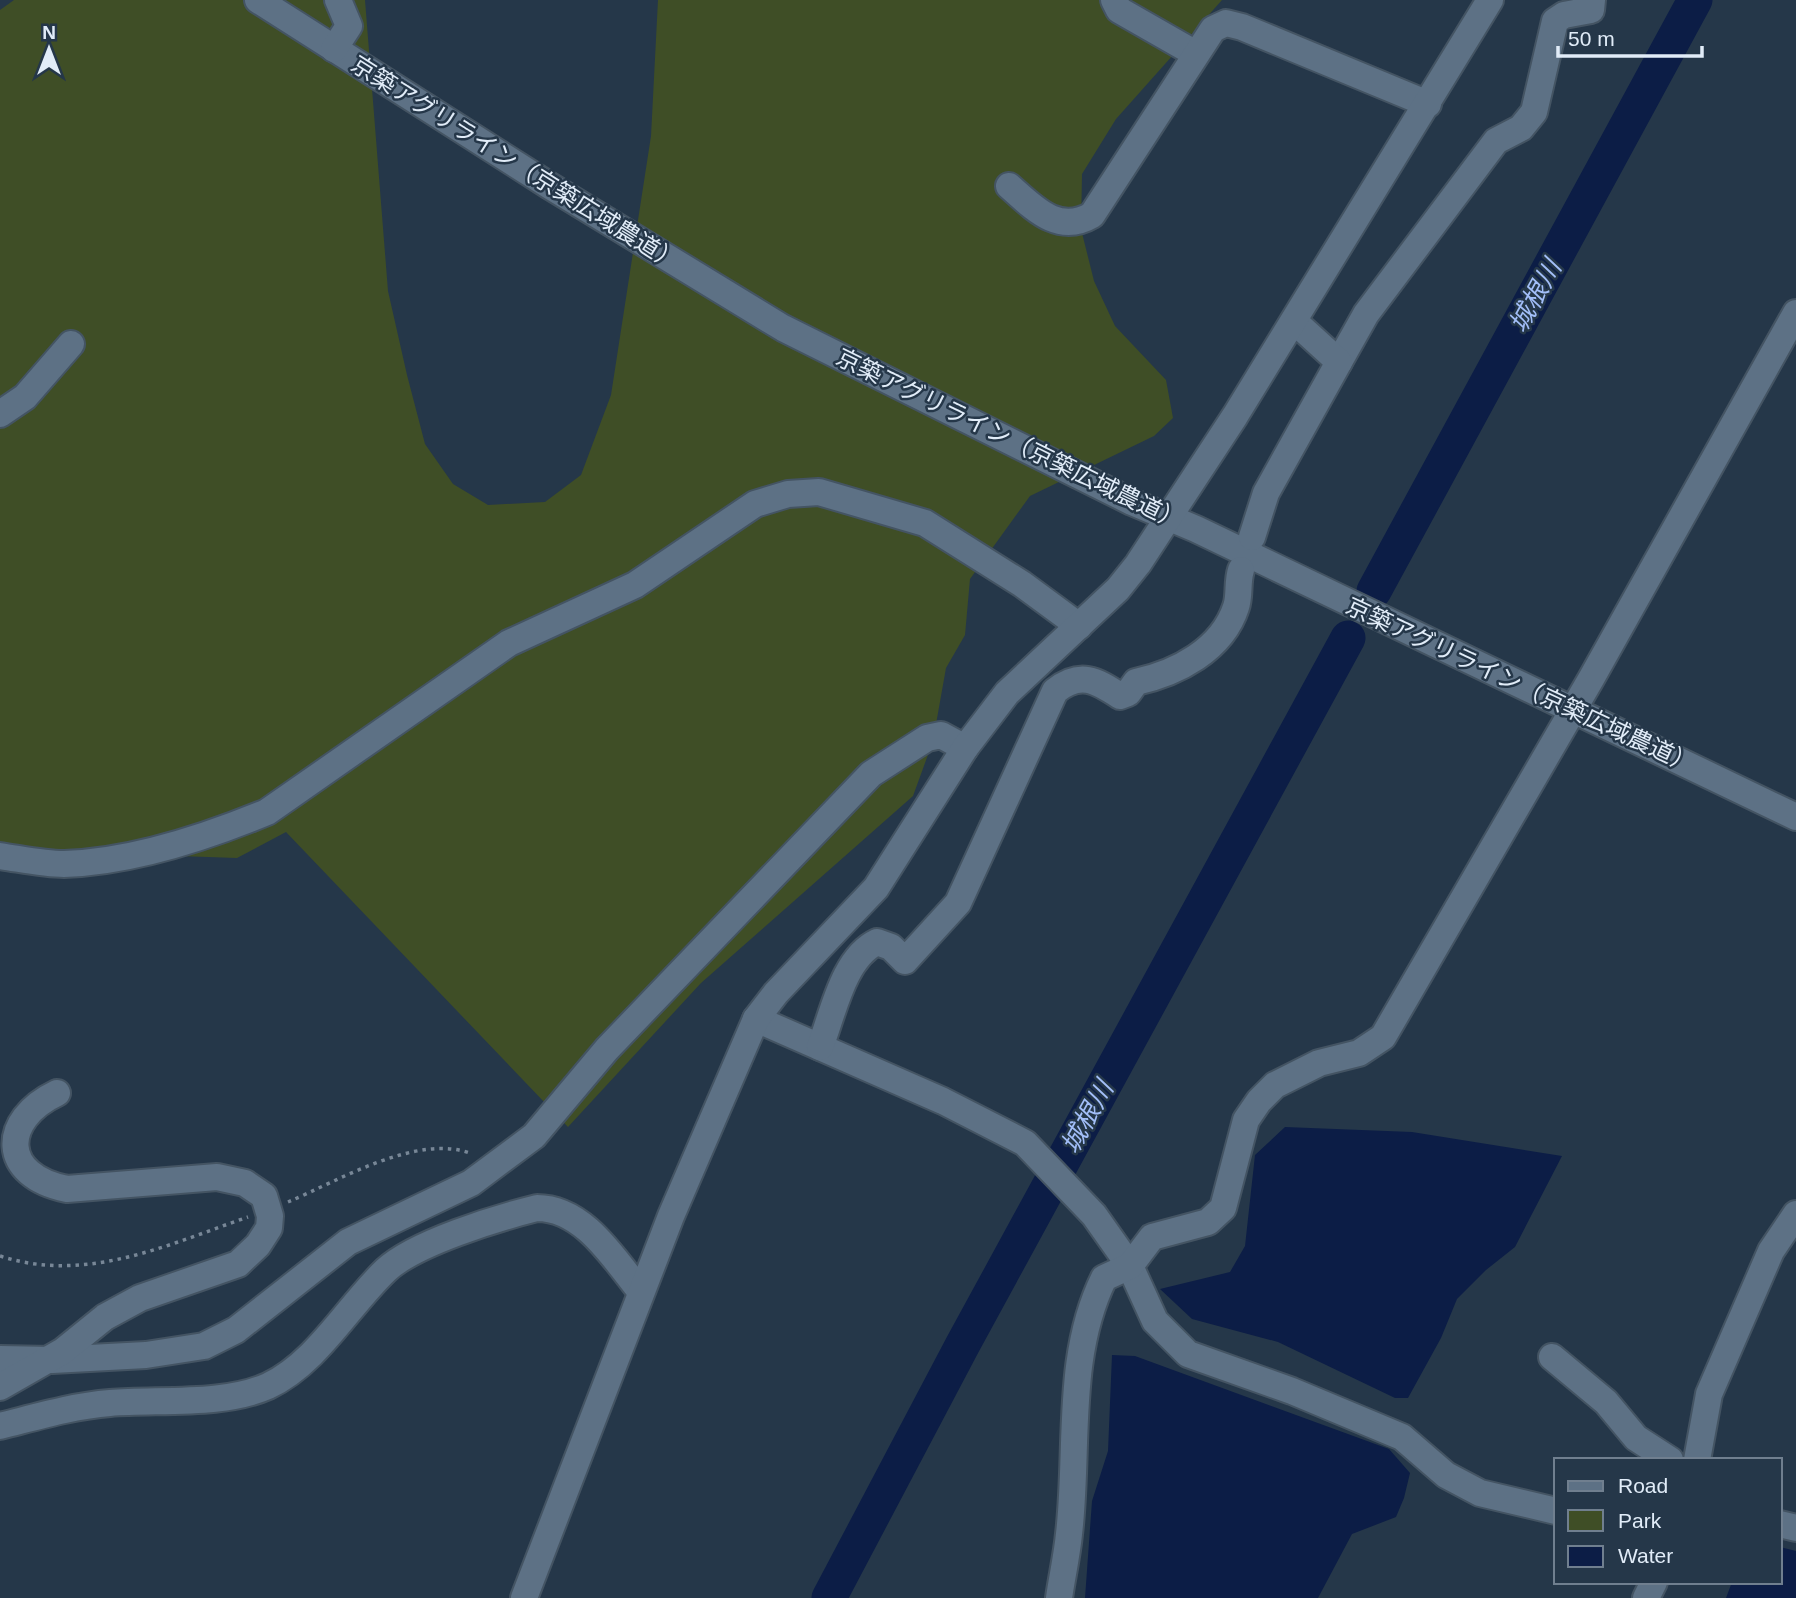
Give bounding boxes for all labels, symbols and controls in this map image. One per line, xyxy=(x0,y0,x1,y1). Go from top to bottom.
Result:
north arrow xyxy=(14,14,84,84)
scale bar xyxy=(1558,14,1702,58)
text: N xyxy=(42,22,56,43)
text: 50 m xyxy=(1568,27,1615,50)
street label: 京築アグリライン（京築広域農道） xyxy=(347,50,685,276)
water label: 城根川 xyxy=(1503,252,1568,337)
street label: 京築アグリライン（京築広域農道） xyxy=(832,343,1188,535)
street label: 京築アグリライン（京築広域農道） xyxy=(1342,592,1700,778)
water label: 城根川 xyxy=(1055,1073,1120,1158)
legend xyxy=(1554,1458,1782,1584)
text: Road xyxy=(1618,1474,1668,1497)
text: Park xyxy=(1618,1509,1662,1532)
text: Water xyxy=(1618,1544,1673,1567)

